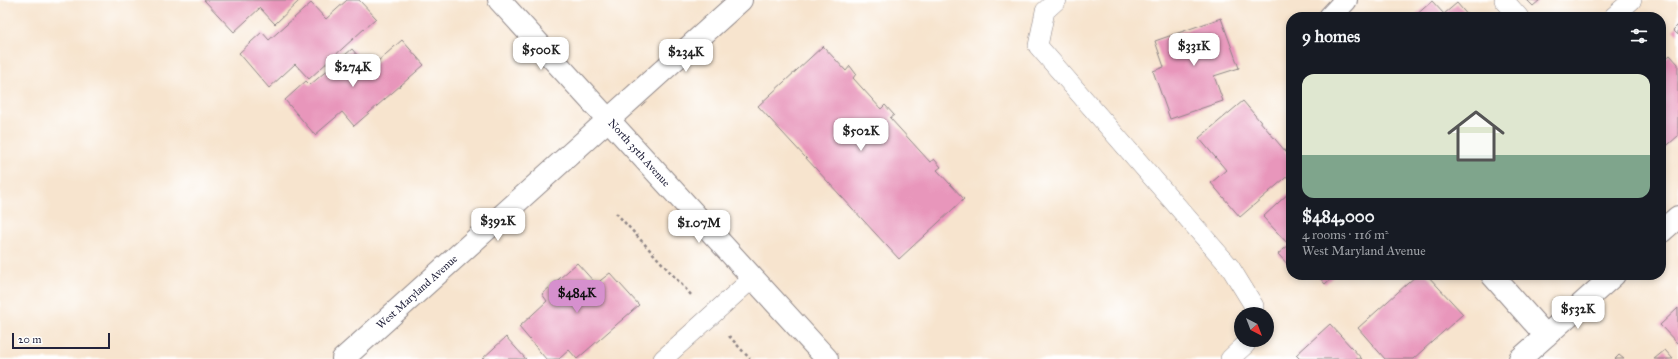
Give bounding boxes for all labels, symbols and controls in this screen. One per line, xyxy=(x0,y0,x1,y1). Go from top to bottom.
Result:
icon: filters xyxy=(1628,25,1650,47)
text: 9 homes xyxy=(1302,26,1360,47)
pin: $331K xyxy=(1166,33,1222,67)
pin: $500K xyxy=(513,37,569,71)
text: $331K xyxy=(1178,38,1210,54)
pin: $234K xyxy=(658,39,714,73)
text: $500K xyxy=(522,42,560,58)
text: $234K xyxy=(668,44,704,60)
pin: $274K xyxy=(325,54,381,88)
text: $274K xyxy=(335,59,371,75)
icon: home xyxy=(1440,100,1512,172)
street label: North 35th Avenue xyxy=(605,117,673,190)
pin: $502K xyxy=(833,118,889,152)
text: $502K xyxy=(842,123,880,139)
text: $484,000 xyxy=(1302,206,1375,227)
pin: $392K xyxy=(470,208,526,242)
pin: $1.07M xyxy=(666,210,732,244)
text: $392K xyxy=(480,213,516,229)
text: $1.07M xyxy=(677,215,721,231)
text: 4 rooms · 116 m² xyxy=(1302,227,1389,243)
text: West Maryland Avenue xyxy=(1302,243,1426,259)
street label: West Maryland Avenue xyxy=(374,252,461,332)
pin: $484K xyxy=(549,280,605,314)
text: $484K xyxy=(558,285,596,301)
pin: $532K xyxy=(1550,296,1606,330)
text: $532K xyxy=(1561,301,1595,317)
north arrow xyxy=(1234,307,1274,347)
map controls xyxy=(1234,307,1274,347)
scale bar xyxy=(12,331,110,350)
text: 20 m xyxy=(18,333,41,346)

